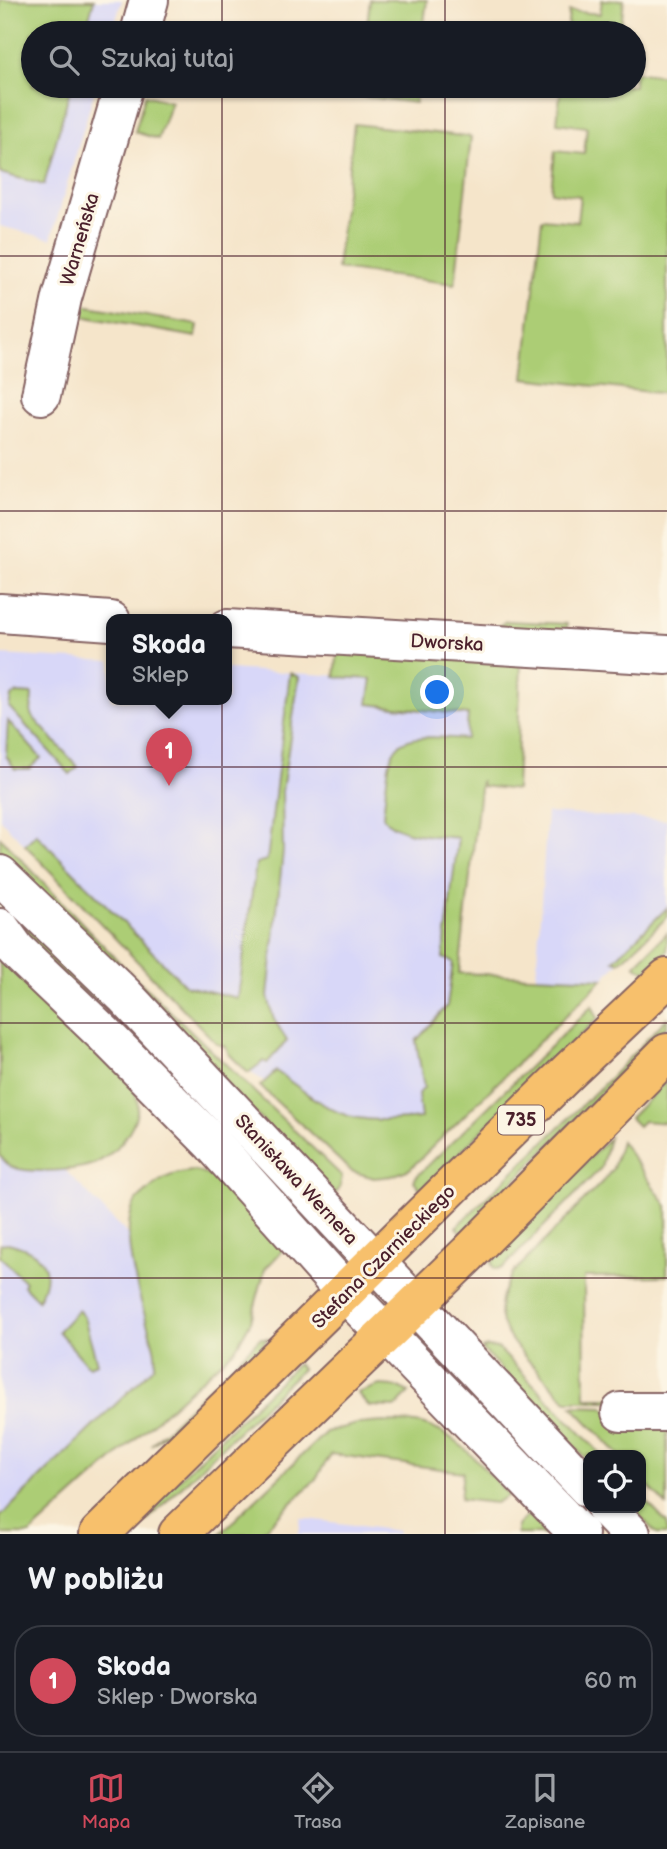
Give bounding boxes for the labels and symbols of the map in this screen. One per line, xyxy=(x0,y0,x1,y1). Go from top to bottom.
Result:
street label: Warneńska xyxy=(56,190,105,288)
street label: Dworska xyxy=(410,630,484,657)
your location xyxy=(420,675,454,709)
pin: 1 xyxy=(146,728,192,786)
road number: 735 xyxy=(498,1106,544,1134)
street label: Stanisława Wernera xyxy=(230,1110,362,1250)
street label: Stefana Czarnieckiego xyxy=(307,1180,461,1334)

